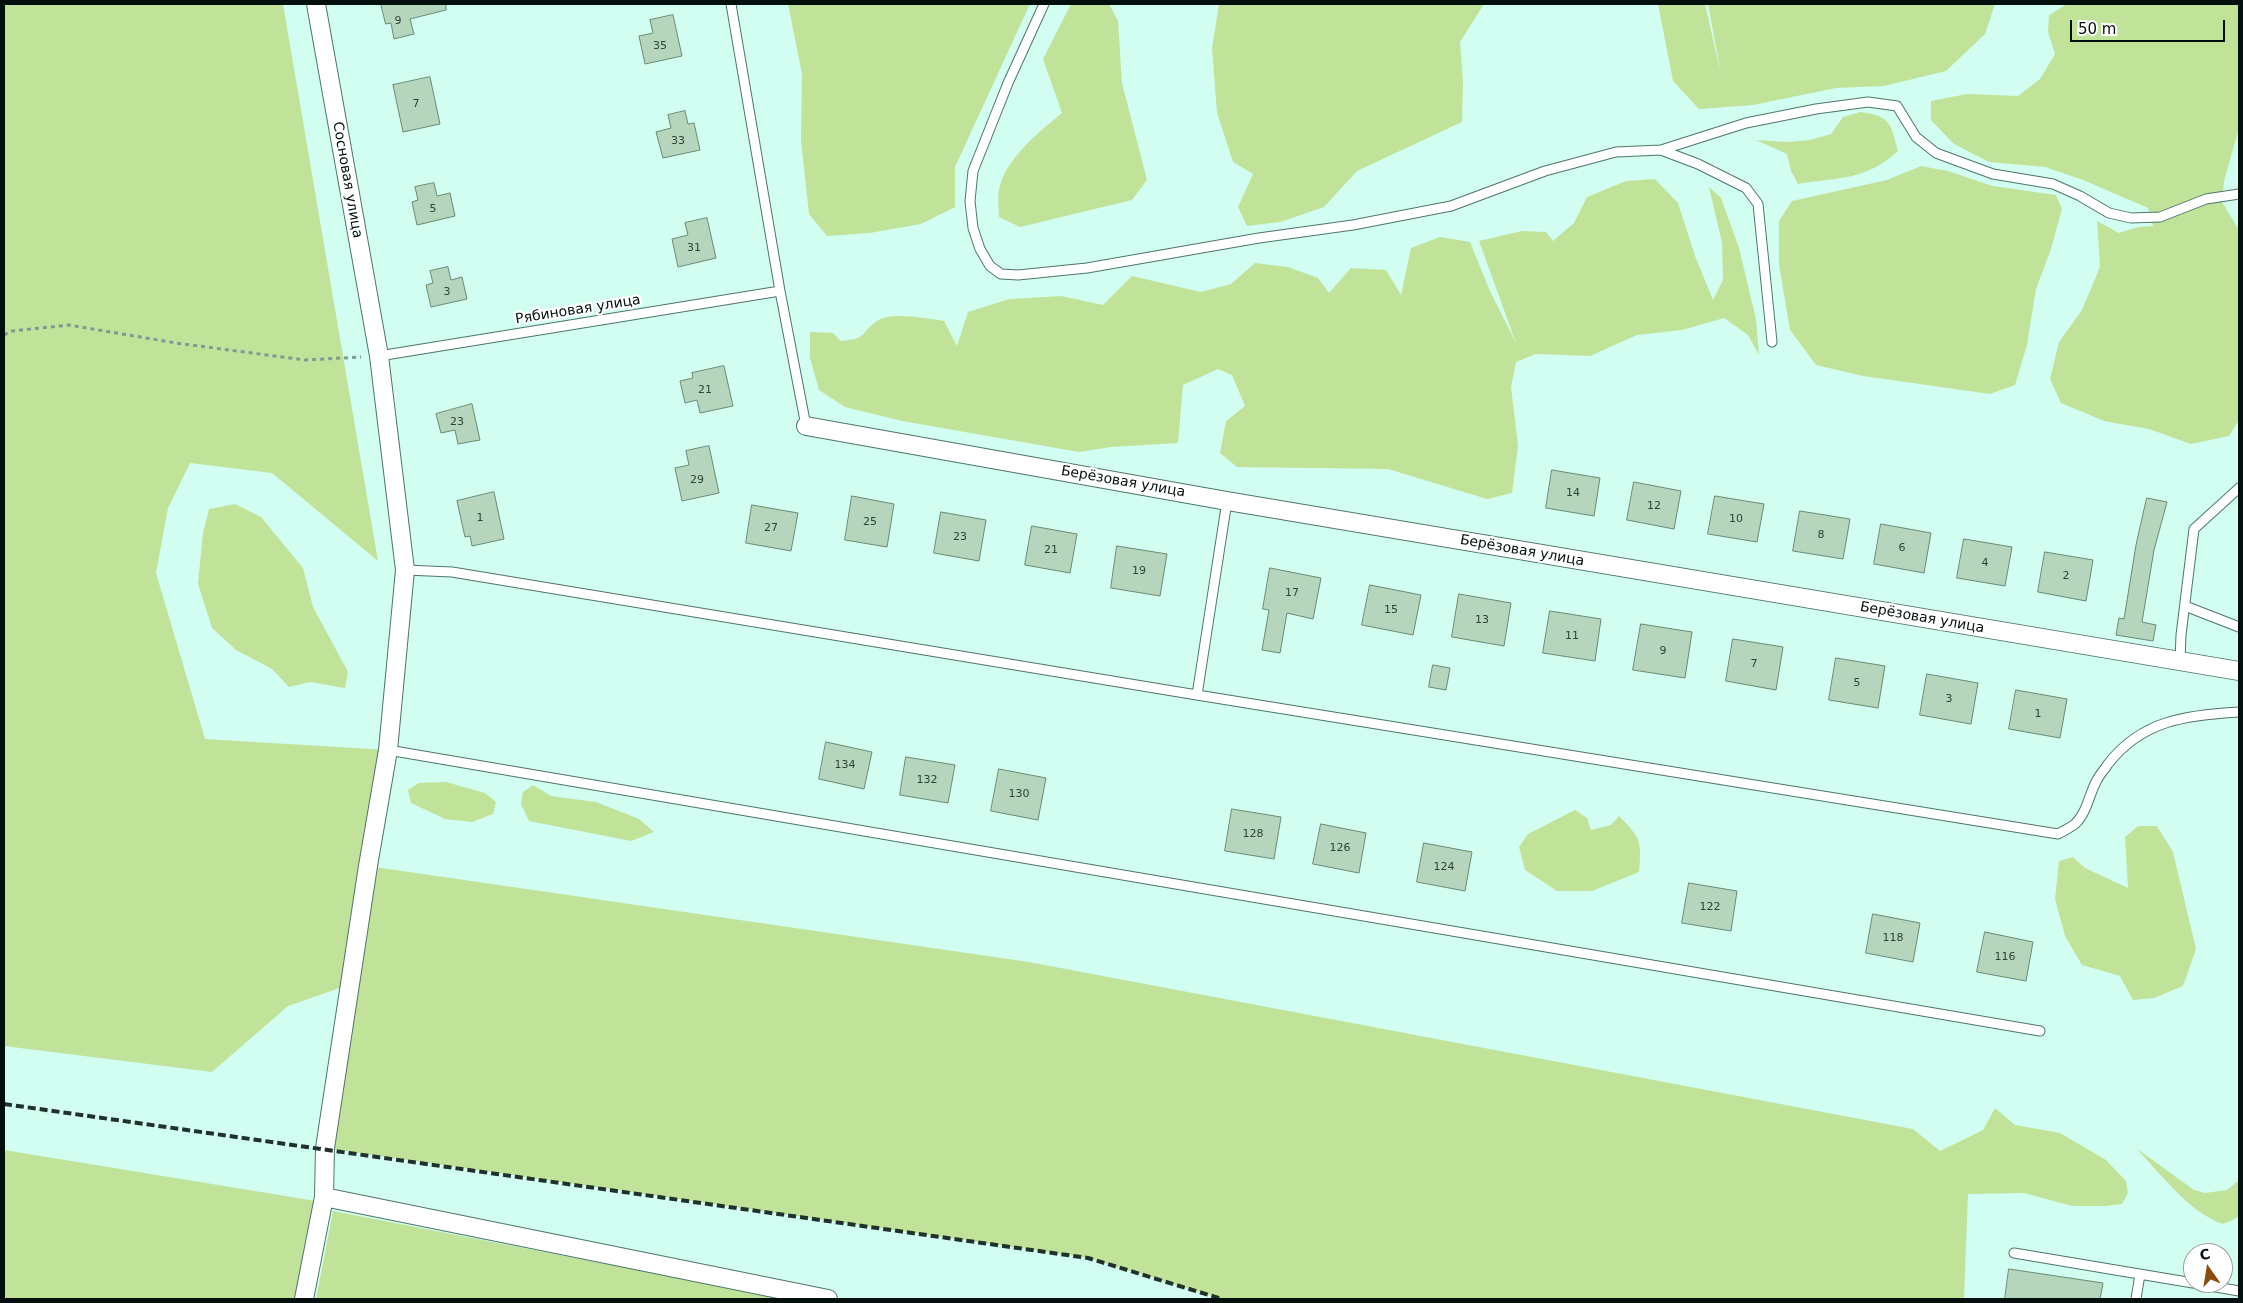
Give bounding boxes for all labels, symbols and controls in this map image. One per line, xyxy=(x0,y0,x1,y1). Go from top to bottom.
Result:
scale bar xyxy=(2073,10,2228,42)
house number: 9 xyxy=(395,14,401,28)
text: 50 m xyxy=(2078,20,2116,38)
house number: 35 xyxy=(653,39,667,53)
house number: 7 xyxy=(413,97,419,111)
street label: Сосновая улица xyxy=(328,120,366,240)
house number: 33 xyxy=(671,134,685,148)
house number: 5 xyxy=(430,202,436,216)
house number: 31 xyxy=(687,241,701,255)
house number: 3 xyxy=(444,285,450,299)
street label: Рябиновая улица xyxy=(514,292,642,328)
house number: 21 xyxy=(698,383,712,397)
house number: 23 xyxy=(450,415,464,429)
street label: Берёзовая улица xyxy=(1060,463,1186,501)
house number: 29 xyxy=(690,473,704,487)
house number: 14 xyxy=(1566,486,1580,500)
house number: 12 xyxy=(1647,499,1661,513)
house number: 1 xyxy=(477,511,483,525)
house number: 10 xyxy=(1729,512,1743,526)
house number: 25 xyxy=(863,515,877,529)
house number: 27 xyxy=(764,521,778,535)
house number: 8 xyxy=(1818,528,1824,542)
house number: 23 xyxy=(953,530,967,544)
street label: Берёзовая улица xyxy=(1459,532,1585,570)
house number: 6 xyxy=(1899,541,1905,555)
house number: 21 xyxy=(1044,543,1058,557)
house number: 4 xyxy=(1982,556,1988,570)
house number: 19 xyxy=(1132,564,1146,578)
house number: 2 xyxy=(2063,569,2069,583)
house number: 17 xyxy=(1285,586,1299,600)
street label: Берёзовая улица xyxy=(1859,599,1985,637)
house number: 15 xyxy=(1384,603,1398,617)
house number: 13 xyxy=(1475,613,1489,627)
house number: 11 xyxy=(1565,629,1579,643)
house number: 9 xyxy=(1660,644,1666,658)
house number: 7 xyxy=(1751,657,1757,671)
house number: 5 xyxy=(1854,676,1860,690)
house number: 3 xyxy=(1946,692,1952,706)
house number: 1 xyxy=(2035,707,2041,721)
house number: 134 xyxy=(835,758,855,772)
house number: 132 xyxy=(917,773,937,787)
house number: 130 xyxy=(1009,787,1029,801)
house number: 128 xyxy=(1243,827,1263,841)
house number: 126 xyxy=(1330,841,1350,855)
house number: 124 xyxy=(1434,860,1454,874)
house number: 122 xyxy=(1700,900,1720,914)
house number: 118 xyxy=(1883,931,1903,945)
house number: 116 xyxy=(1995,950,2015,964)
north arrow xyxy=(2183,1243,2233,1293)
text: С xyxy=(2198,1245,2212,1263)

